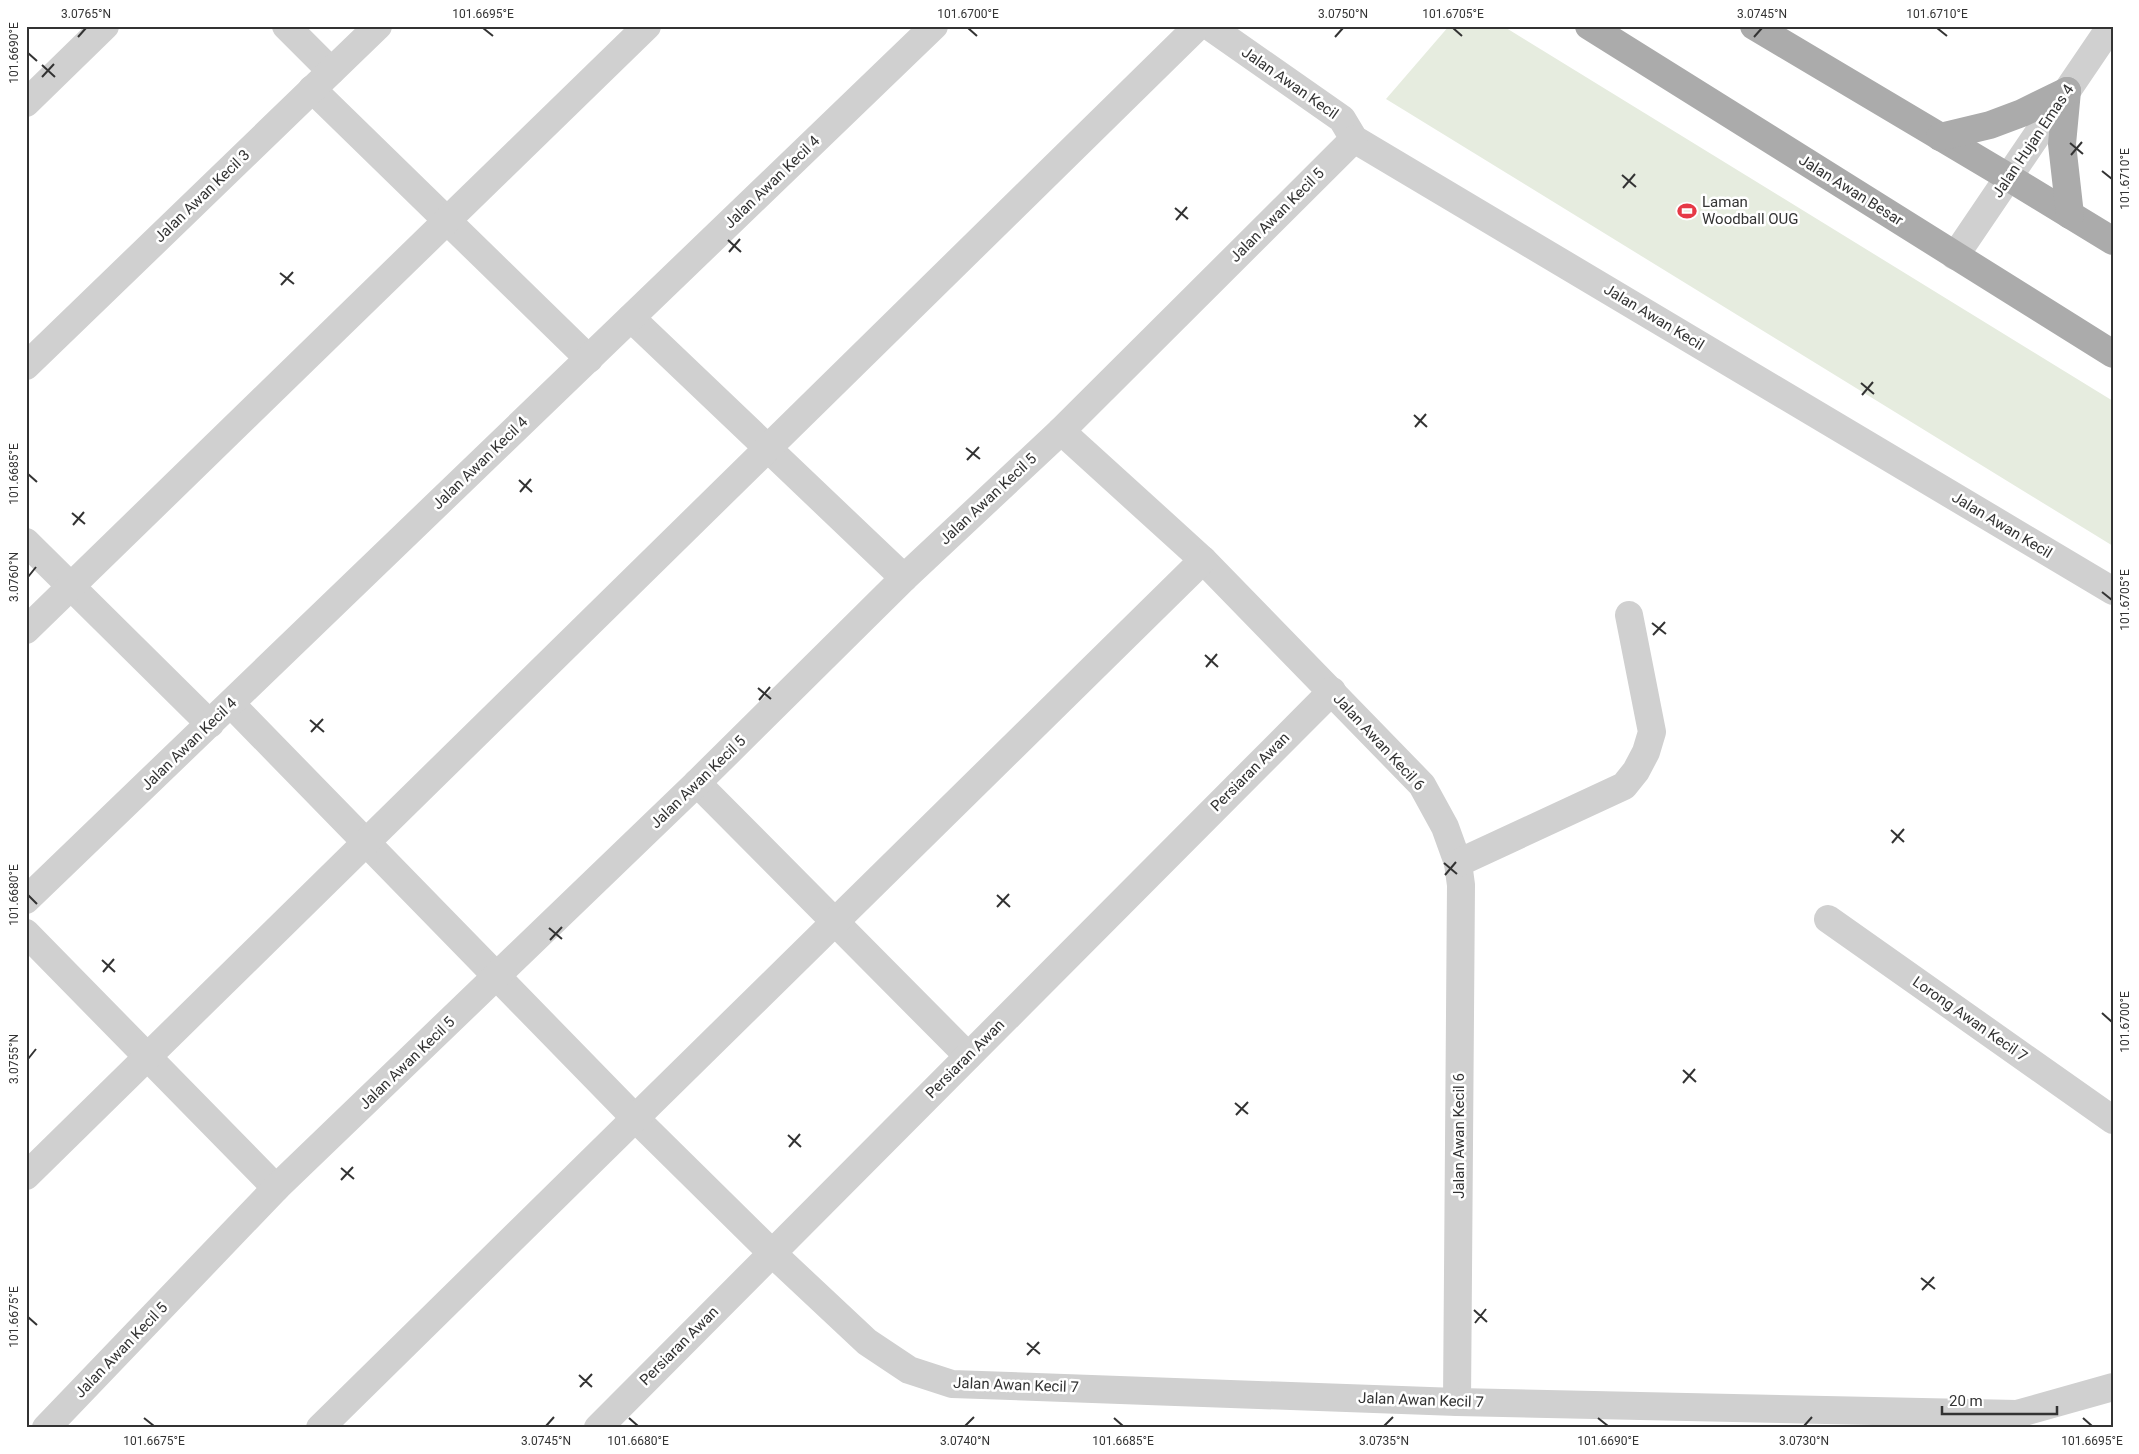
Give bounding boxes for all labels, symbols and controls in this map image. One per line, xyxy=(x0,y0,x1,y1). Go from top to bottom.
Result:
text: 3.0765°N xyxy=(61,7,111,21)
text: 101.6695°E xyxy=(452,7,514,21)
text: 101.6700°E xyxy=(937,7,999,21)
text: 3.0750°N xyxy=(1318,7,1368,21)
text: 101.6705°E xyxy=(1422,7,1484,21)
text: 3.0745°N xyxy=(1737,7,1787,21)
text: 101.6710°E xyxy=(1906,7,1968,21)
text: 101.6690°E xyxy=(7,22,21,84)
street label: Jalan Awan Kecil xyxy=(1238,43,1342,123)
street label: Jalan Hujan Emas 4 xyxy=(1988,80,2078,201)
street label: Jalan Awan Kecil 4 xyxy=(721,131,824,232)
street label: Jalan Awan Kecil 3 xyxy=(151,146,253,246)
text: 101.6710°E xyxy=(2118,148,2132,210)
street label: Jalan Awan Besar xyxy=(1796,151,1906,229)
street label: Jalan Awan Kecil 5 xyxy=(1226,164,1328,266)
place label: Laman Woodball OUG xyxy=(1702,193,1799,228)
sports icon: Laman Woodball OUG xyxy=(1676,200,1698,222)
street label: Jalan Awan Kecil xyxy=(1601,280,1707,354)
street label: Jalan Awan Kecil 4 xyxy=(429,412,532,513)
text: 101.6685°E xyxy=(7,443,21,505)
street label: Jalan Awan Kecil 5 xyxy=(936,450,1040,548)
street label: Jalan Awan Kecil xyxy=(1949,488,2055,562)
text: 3.0760°N xyxy=(7,552,21,602)
text: 101.6705°E xyxy=(2118,569,2132,631)
street label: Jalan Awan Kecil 6 xyxy=(1330,690,1428,794)
street label: Jalan Awan Kecil 4 xyxy=(138,693,241,794)
street label: Persiaran Awan xyxy=(1207,729,1293,815)
street label: Jalan Awan Kecil 5 xyxy=(647,732,749,832)
text: 101.6680°E xyxy=(7,864,21,926)
street label: Lorong Awan Kecil 7 xyxy=(1909,973,2031,1065)
text: 101.6700°E xyxy=(2118,991,2132,1053)
street label: Jalan Awan Kecil 5 xyxy=(356,1013,458,1113)
street label: Persiaran Awan xyxy=(922,1016,1008,1102)
text: 3.0755°N xyxy=(7,1034,21,1084)
street label: Jalan Awan Kecil 6 xyxy=(1450,1073,1468,1199)
text: 101.6675°E xyxy=(7,1286,21,1348)
street label: Jalan Awan Kecil 5 xyxy=(71,1299,171,1401)
street label: Persiaran Awan xyxy=(636,1303,722,1389)
street label: Jalan Awan Kecil 7 xyxy=(953,1374,1079,1396)
scale bar xyxy=(1942,1384,2056,1416)
street label: Jalan Awan Kecil 7 xyxy=(1358,1389,1484,1411)
text: 20 m xyxy=(1949,1392,1983,1410)
text: 101.6675°E xyxy=(123,1434,185,1448)
text: 3.0745°N xyxy=(521,1434,571,1448)
text: 101.6680°E xyxy=(607,1434,669,1448)
text: 3.0740°N xyxy=(940,1434,990,1448)
text: 101.6685°E xyxy=(1092,1434,1154,1448)
text: 3.0735°N xyxy=(1359,1434,1409,1448)
text: 101.6690°E xyxy=(1577,1434,1639,1448)
text: 3.0730°N xyxy=(1779,1434,1829,1448)
text: 101.6695°E xyxy=(2061,1434,2123,1448)

